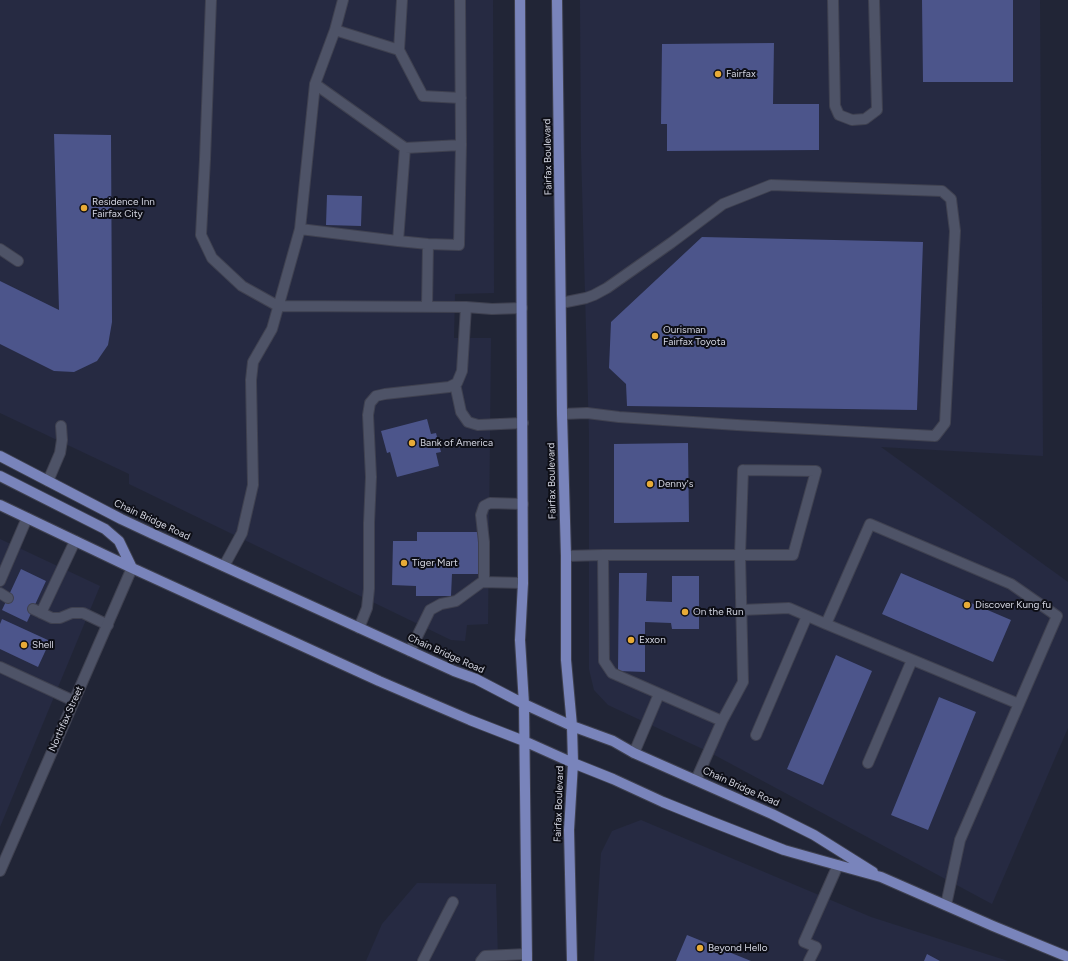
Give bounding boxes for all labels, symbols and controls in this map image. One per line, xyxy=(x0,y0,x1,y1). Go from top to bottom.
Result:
place label: Fairfax xyxy=(726,68,756,80)
marker: Fairfax xyxy=(713,69,723,79)
street label: Fairfax Boulevard xyxy=(541,119,555,195)
place label: Residence Inn Fairfax City xyxy=(92,196,155,220)
marker: Residence Inn Fairfax City xyxy=(79,203,89,213)
place label: Ourisman Fairfax Toyota xyxy=(663,324,726,348)
marker: Ourisman Fairfax Toyota xyxy=(650,331,660,341)
place label: Bank of America xyxy=(420,437,493,449)
marker: Bank of America xyxy=(407,438,417,448)
street label: Fairfax Boulevard xyxy=(545,443,559,519)
place label: Denny's xyxy=(658,478,693,490)
marker: Denny's xyxy=(645,479,655,489)
street label: Chain Bridge Road xyxy=(112,497,192,543)
place label: Tiger Mart xyxy=(412,557,458,569)
marker: Tiger Mart xyxy=(399,558,409,568)
place label: Discover Kung fu xyxy=(975,599,1051,611)
marker: Discover Kung fu xyxy=(962,600,972,610)
place label: On the Run xyxy=(693,606,744,618)
marker: On the Run xyxy=(680,607,690,617)
street label: Chain Bridge Road xyxy=(406,632,486,676)
place label: Exxon xyxy=(639,634,666,646)
marker: Exxon xyxy=(626,635,636,645)
place label: Shell xyxy=(32,639,54,651)
marker: Shell xyxy=(19,640,29,650)
street label: Northfax Street xyxy=(46,684,86,754)
street label: Chain Bridge Road xyxy=(701,765,781,809)
street label: Fairfax Boulevard xyxy=(552,766,566,842)
place label: Beyond Hello xyxy=(708,942,767,954)
marker: Beyond Hello xyxy=(695,943,705,953)

